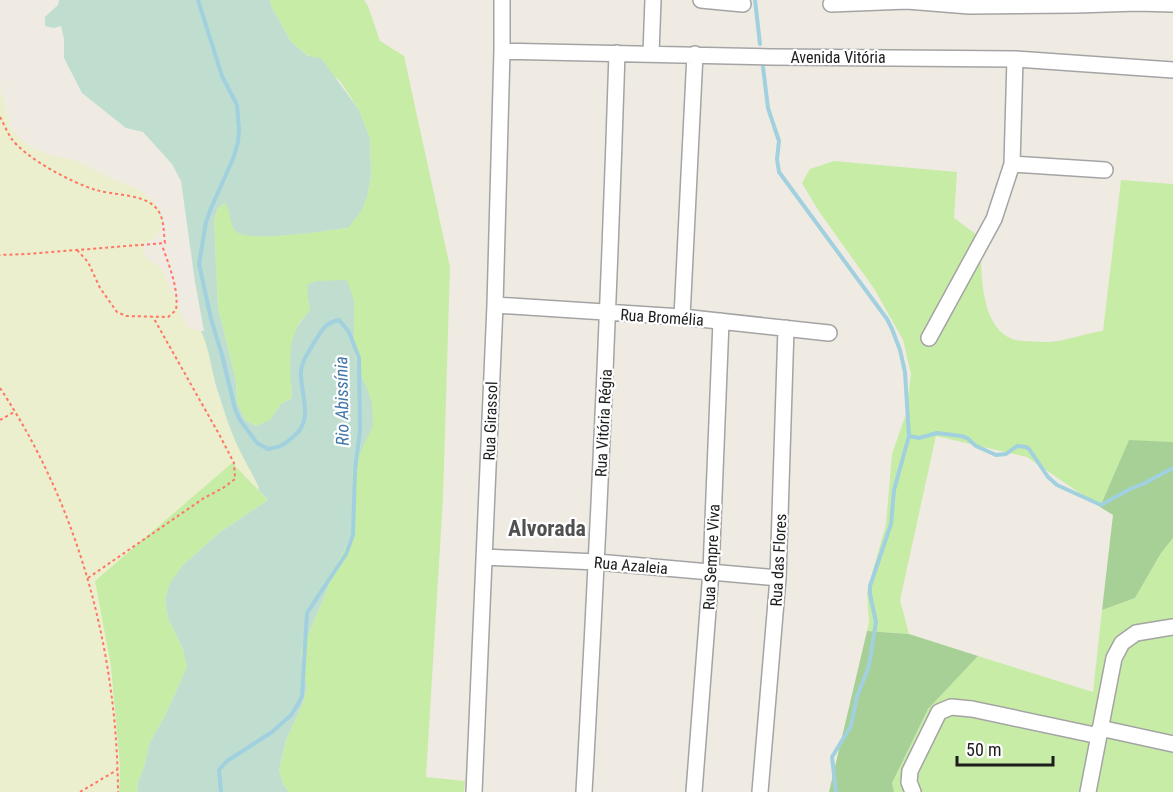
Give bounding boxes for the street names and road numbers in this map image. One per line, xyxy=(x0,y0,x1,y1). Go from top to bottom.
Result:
street label: Avenida Vitória xyxy=(790,48,886,67)
street label: Rua Bromélia xyxy=(620,305,704,330)
street label: Rua Vitória Régia xyxy=(591,369,616,477)
street label: Rua Girassol xyxy=(480,381,501,461)
street label: Rua Sempre Viva xyxy=(699,503,724,611)
street label: Rua das Flores xyxy=(767,513,790,607)
street label: Rua Azaleia xyxy=(593,553,669,578)

